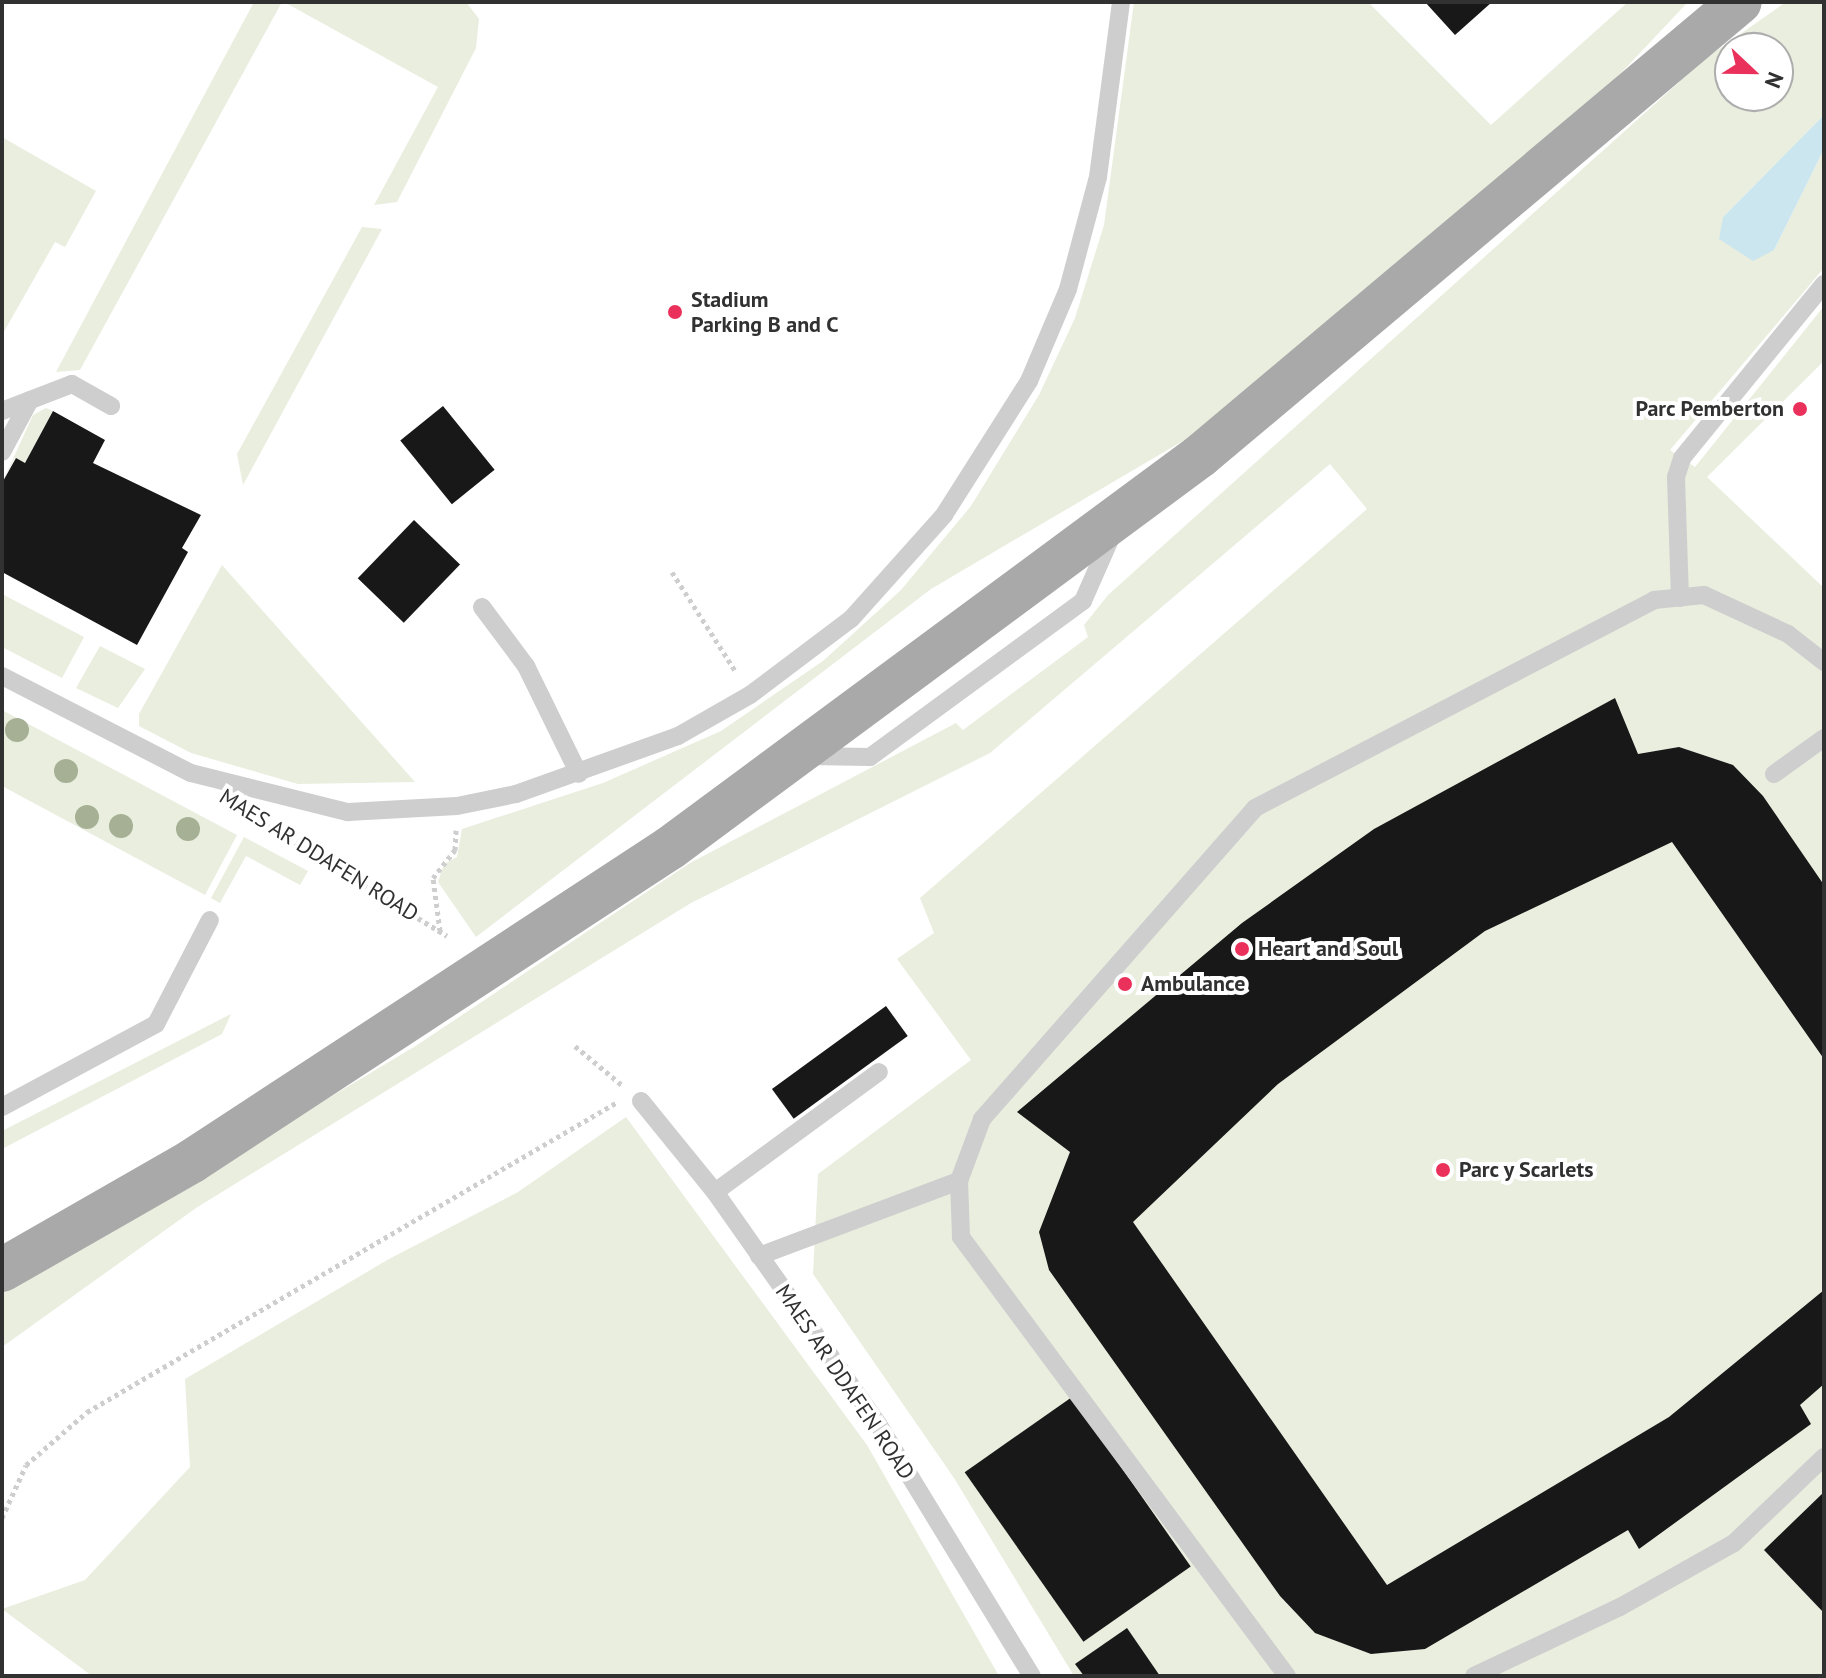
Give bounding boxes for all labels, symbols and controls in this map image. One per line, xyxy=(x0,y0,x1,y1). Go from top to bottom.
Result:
north arrow xyxy=(1714,32,1794,112)
text: N xyxy=(1759,68,1790,92)
place label: Stadium Parking B and C xyxy=(691,286,839,338)
marker: Stadium Parking B and C xyxy=(666,303,684,321)
place label: Parc Pemberton xyxy=(1635,396,1784,422)
marker: Parc Pemberton xyxy=(1791,400,1809,418)
street label: MAES AR DDAFEN ROAD xyxy=(214,783,424,927)
place label: Heart and Soul xyxy=(1258,936,1398,962)
marker: Heart and Soul xyxy=(1233,940,1251,958)
place label: Ambulance xyxy=(1141,971,1245,997)
marker: Ambulance xyxy=(1116,975,1134,993)
place label: Parc y Scarlets xyxy=(1459,1157,1595,1183)
marker: Parc y Scarlets xyxy=(1434,1161,1452,1179)
street label: MAES AR DDAFEN ROAD xyxy=(770,1279,920,1485)

